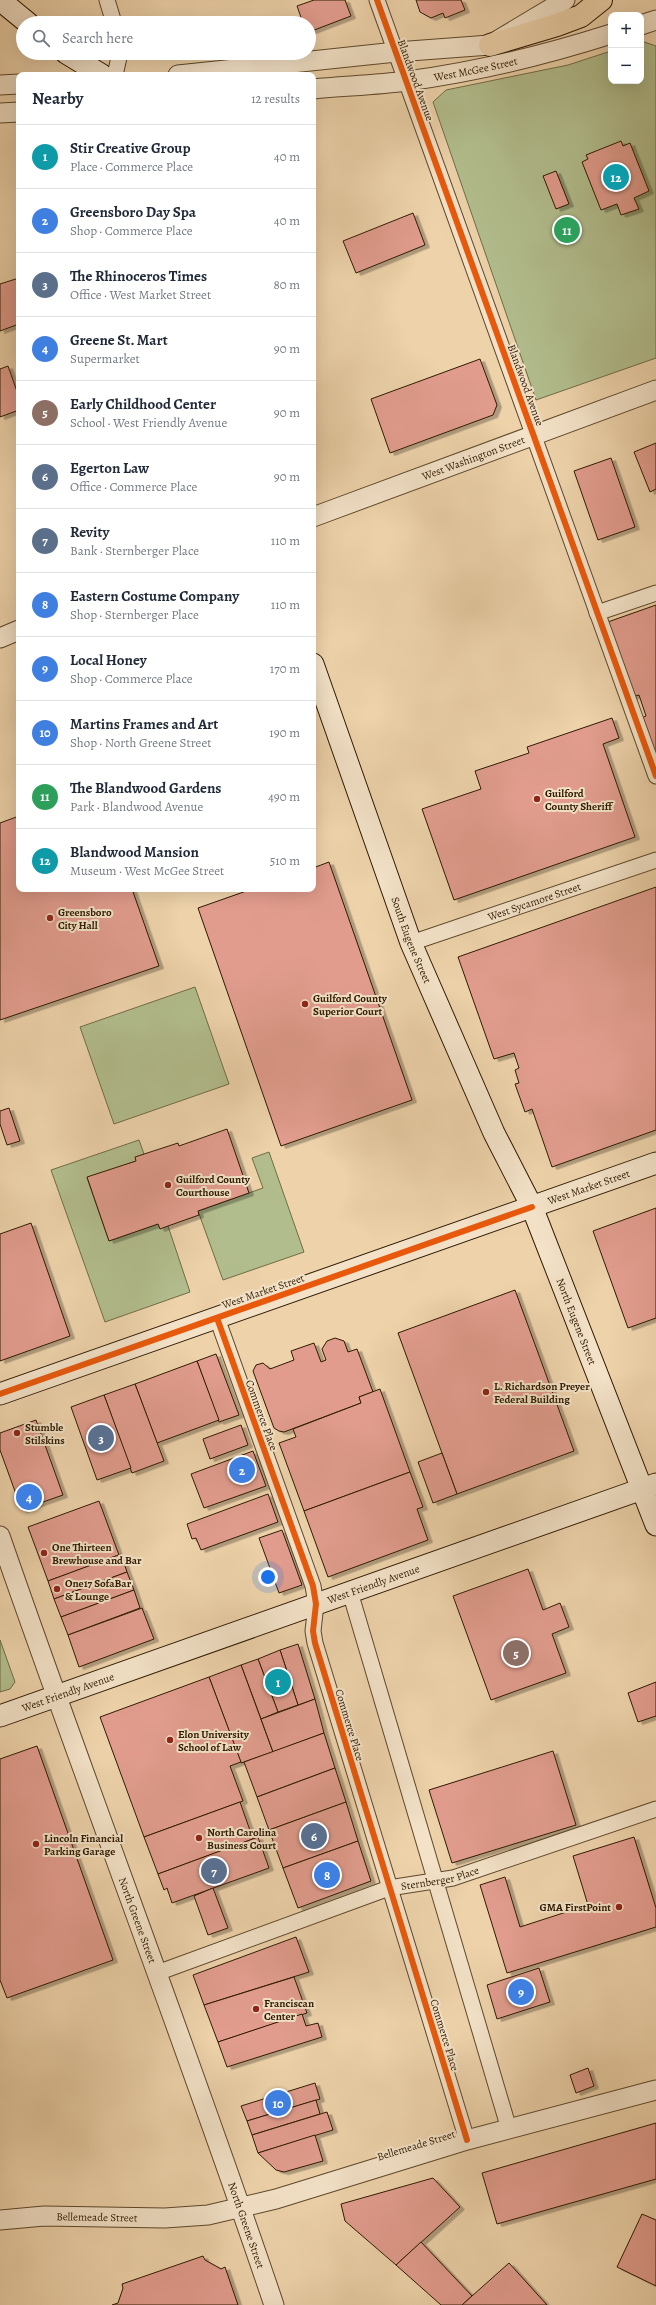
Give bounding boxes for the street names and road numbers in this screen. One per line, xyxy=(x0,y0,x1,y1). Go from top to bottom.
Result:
street label: Blandwood Avenue xyxy=(394,37,437,123)
street label: West McGee Street xyxy=(432,53,519,85)
street label: Blandwood Avenue xyxy=(504,342,547,428)
street label: West Washington Street xyxy=(419,432,527,484)
street label: West Sycamore Street xyxy=(485,879,583,925)
street label: South Eugene Street xyxy=(387,895,435,986)
street label: West Market Street xyxy=(545,1166,632,1209)
street label: West Market Street xyxy=(219,1270,307,1313)
street label: North Eugene Street xyxy=(552,1276,600,1368)
street label: Commerce Place xyxy=(242,1378,281,1453)
street label: West Friendly Avenue xyxy=(324,1561,422,1608)
street label: West Friendly Avenue xyxy=(19,1669,116,1716)
street label: Commerce Place xyxy=(331,1687,368,1763)
street label: Sternberger Place xyxy=(400,1863,481,1894)
street label: North Greene Street xyxy=(115,1875,160,1966)
street label: Commerce Place xyxy=(426,1997,463,2073)
street label: Bellemeade Street xyxy=(375,2126,457,2164)
street label: North Greene Street xyxy=(224,2180,268,2271)
street label: Bellemeade Street xyxy=(56,2209,138,2226)

